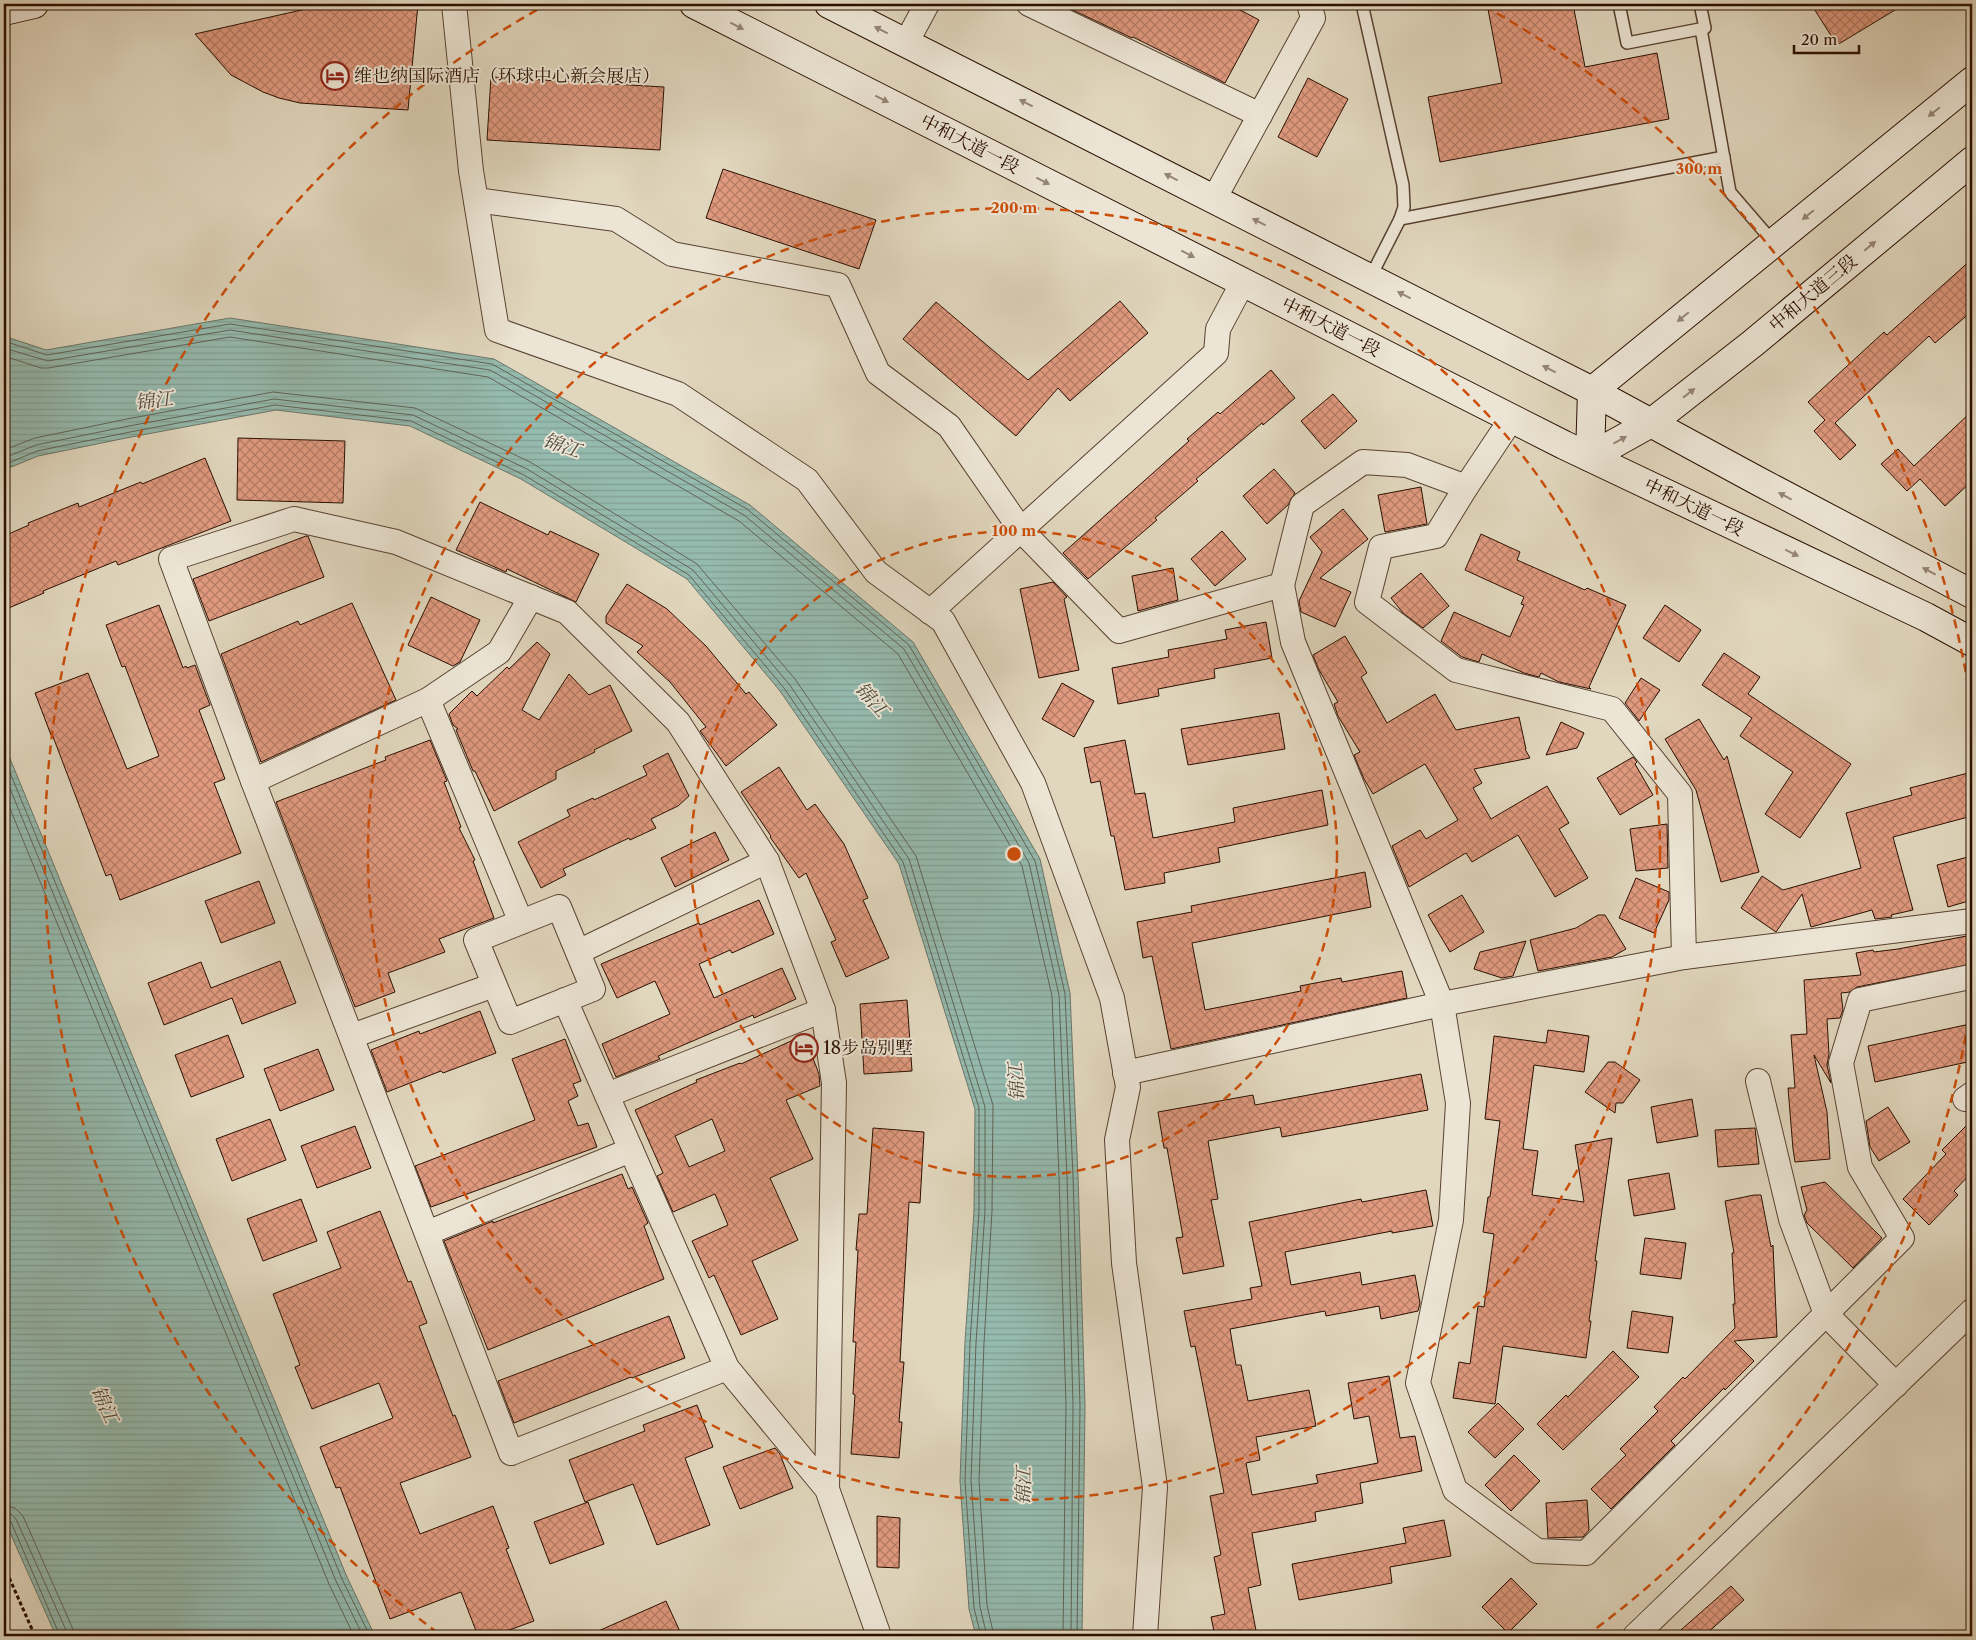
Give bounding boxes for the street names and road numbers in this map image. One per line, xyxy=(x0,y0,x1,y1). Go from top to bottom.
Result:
street label: 中和大道一段 xyxy=(917,110,1023,178)
street label: 中和大道三段 xyxy=(1765,250,1861,336)
street label: 中和大道一段 xyxy=(1278,293,1384,361)
street label: 中和大道一段 xyxy=(1641,473,1747,541)

